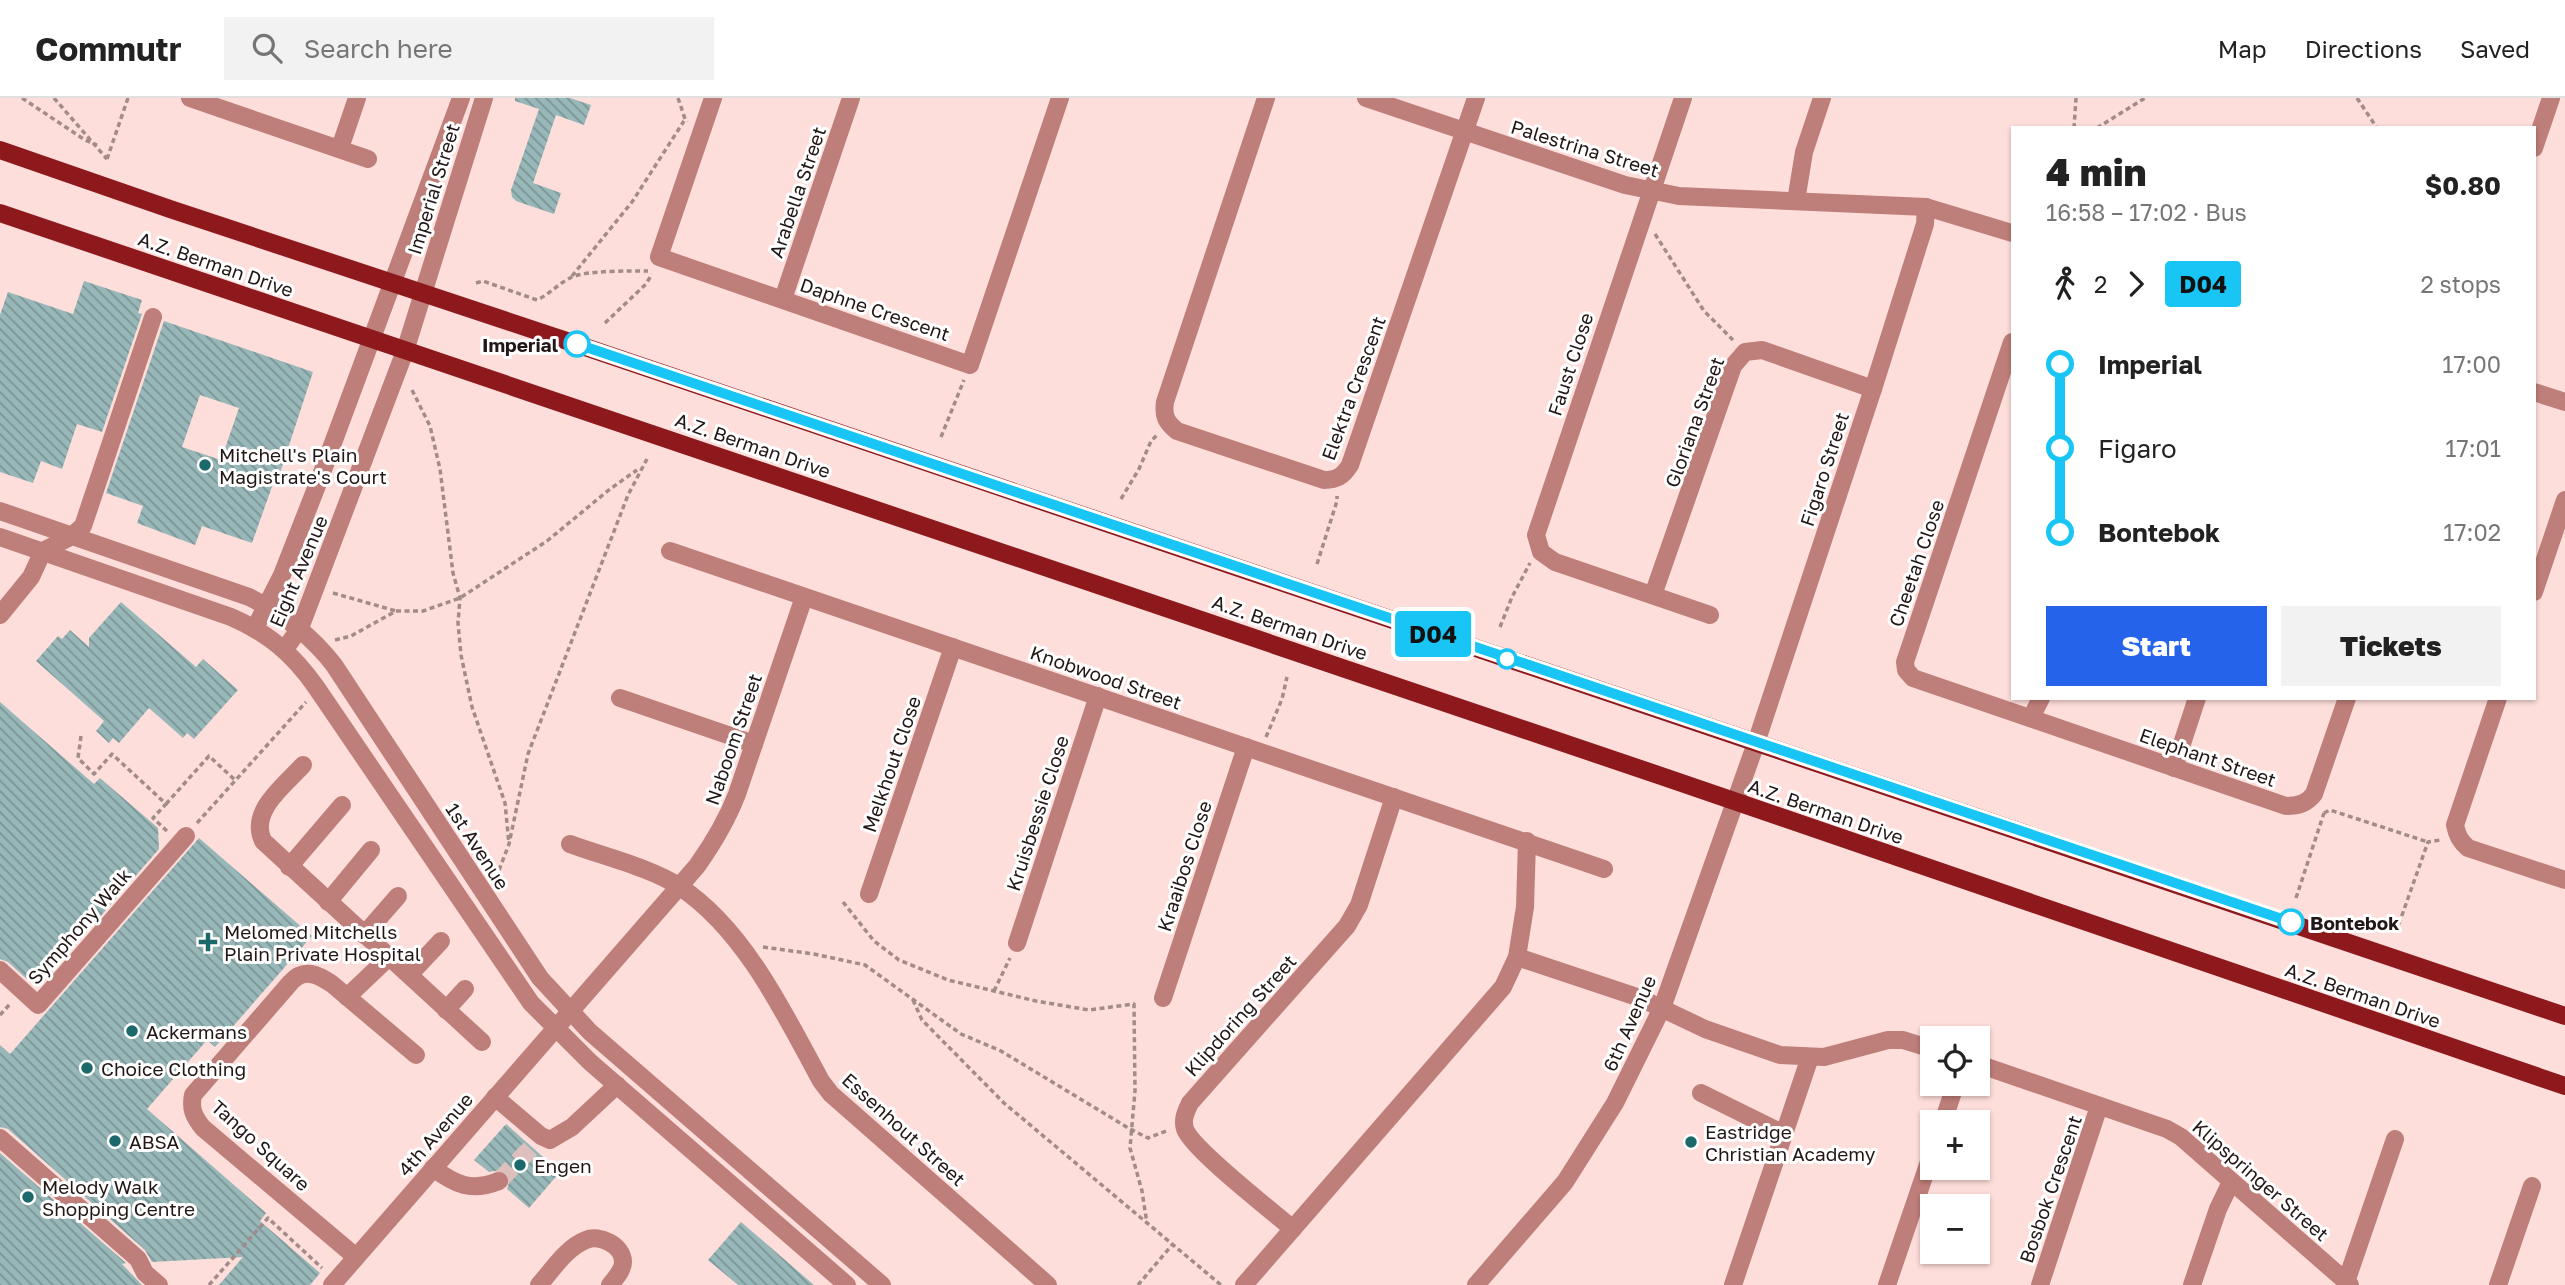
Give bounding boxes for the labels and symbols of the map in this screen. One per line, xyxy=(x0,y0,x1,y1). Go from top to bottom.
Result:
street label: Palestrina Street xyxy=(1508,115,1662,181)
street label: Imperial Street xyxy=(402,121,464,257)
street label: Arabella Street xyxy=(764,123,830,261)
street label: A.Z. Berman Drive xyxy=(135,227,297,301)
street label: Daphne Crescent xyxy=(797,273,953,345)
street label: Faust Close xyxy=(1543,310,1597,418)
street label: Elektra Crescent xyxy=(1316,313,1390,463)
marker: Imperial xyxy=(564,331,590,357)
place label: Imperial xyxy=(482,333,558,356)
street label: Gloriana Street xyxy=(1660,354,1728,490)
street label: A.Z. Berman Drive xyxy=(672,408,834,482)
street label: Figaro Street xyxy=(1795,409,1853,529)
place label: Mitchell's Plain Magistrate's Court xyxy=(219,443,387,488)
marker: Mitchell's Plain Magistrate's Court xyxy=(197,457,213,473)
street label: Cheetah Close xyxy=(1884,497,1948,629)
street label: Eight Avenue xyxy=(264,512,332,630)
street label: A.Z. Berman Drive xyxy=(1209,590,1371,664)
line badge: D04 xyxy=(1393,611,1473,657)
street label: Knobwood Street xyxy=(1027,640,1185,714)
unlabelled marker xyxy=(1497,649,1517,669)
street label: Naboom Street xyxy=(700,670,766,808)
street label: Melkhout Close xyxy=(857,693,925,835)
street label: Elephant Street xyxy=(2137,723,2279,791)
street label: Kruisbessie Close xyxy=(1001,732,1073,894)
street label: A.Z. Berman Drive xyxy=(1745,774,1907,848)
street label: 1st Avenue xyxy=(441,798,515,894)
street label: Kraaibos Close xyxy=(1152,798,1216,934)
street label: Symphony Walk xyxy=(22,863,136,989)
marker: Bontebok xyxy=(2278,909,2304,935)
place label: Bontebok xyxy=(2310,911,2399,934)
place label: Melomed Mitchells Plain Private Hospital xyxy=(224,920,421,965)
marker: Melomed Mitchells Plain Private Hospital xyxy=(198,932,218,952)
street label: Klipdoring Street xyxy=(1179,949,1301,1081)
street label: A.Z. Berman Drive xyxy=(2282,958,2444,1032)
street label: 6th Avenue xyxy=(1598,971,1660,1075)
place label: Ackermans xyxy=(146,1020,247,1043)
marker: Ackermans xyxy=(124,1023,140,1039)
place label: Choice Clothing xyxy=(101,1057,246,1080)
marker: Choice Clothing xyxy=(79,1060,95,1076)
street label: Essenhout Street xyxy=(838,1068,970,1190)
street label: 4th Avenue xyxy=(393,1088,477,1180)
street label: Tango Square xyxy=(207,1095,315,1195)
street label: Bosbok Crescent xyxy=(2014,1112,2086,1266)
street label: Klipspringer Street xyxy=(2188,1115,2334,1245)
place label: Eastridge Christian Academy xyxy=(1705,1120,1876,1165)
place label: ABSA xyxy=(129,1130,179,1153)
marker: ABSA xyxy=(107,1133,123,1149)
marker: Eastridge Christian Academy xyxy=(1683,1134,1699,1150)
place label: Engen xyxy=(534,1154,592,1177)
marker: Engen xyxy=(512,1157,528,1173)
place label: Melody Walk Shopping Centre xyxy=(42,1175,195,1220)
marker: Melody Walk Shopping Centre xyxy=(20,1189,36,1205)

